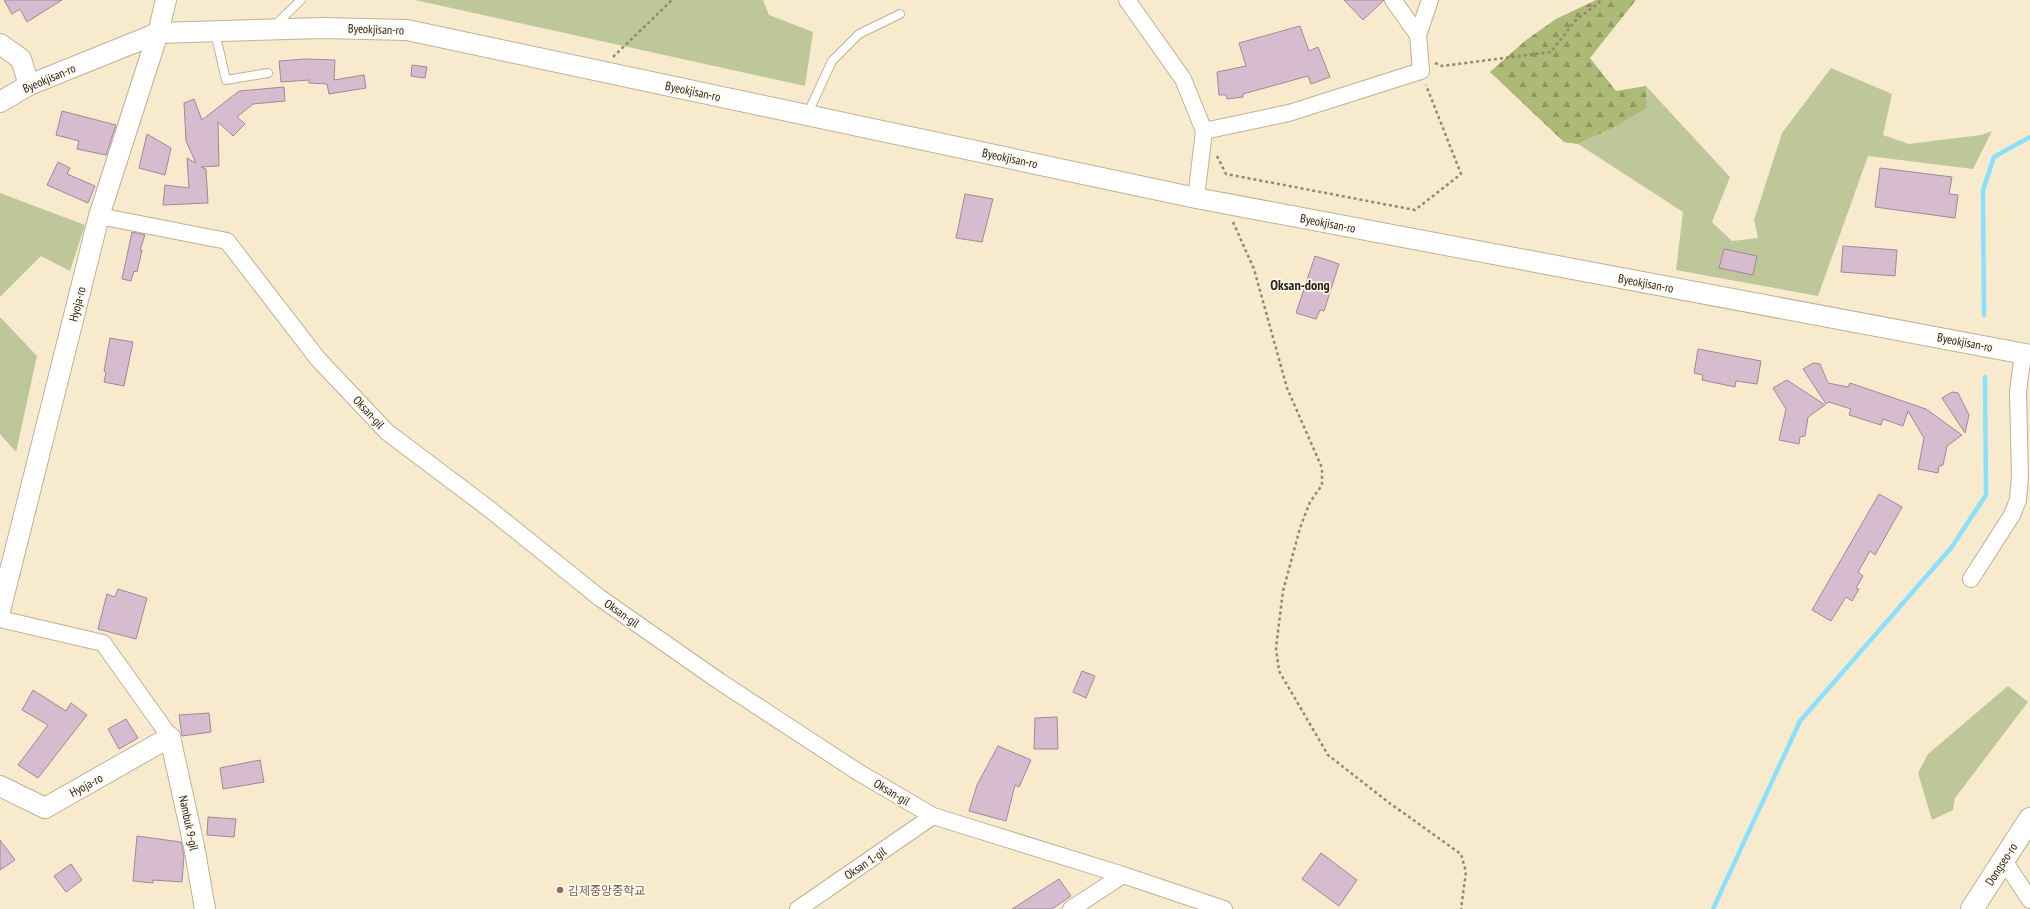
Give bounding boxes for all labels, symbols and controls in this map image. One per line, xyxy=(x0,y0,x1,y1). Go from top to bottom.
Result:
street label: Byeokjisan-ro xyxy=(348,21,404,37)
street label: Byeokjisan-ro xyxy=(20,60,78,96)
street label: Byeokjisan-ro xyxy=(664,78,722,104)
street label: Byeokjisan-ro xyxy=(981,145,1039,171)
street label: Byeokjisan-ro xyxy=(1299,210,1357,236)
street label: Byeokjisan-ro xyxy=(1617,270,1675,296)
district label: Oksan-dong xyxy=(1270,276,1330,294)
street label: Hyoja-ro xyxy=(65,285,89,323)
street label: Byeokjisan-ro xyxy=(1936,329,1994,355)
street label: Oksan-gil xyxy=(350,392,388,432)
street label: Oksan-gil xyxy=(602,596,643,631)
street label: Hyoja-ro xyxy=(67,770,105,800)
street label: Oksan-gil xyxy=(871,775,913,809)
street label: Nambuk 9-gil xyxy=(176,794,202,852)
street label: Dongseo-ro xyxy=(1982,840,2020,888)
street label: Oksan 1-gil xyxy=(841,843,889,882)
place label: 김제중앙중학교 xyxy=(568,883,645,898)
marker: 김제중앙중학교 xyxy=(555,885,565,895)

